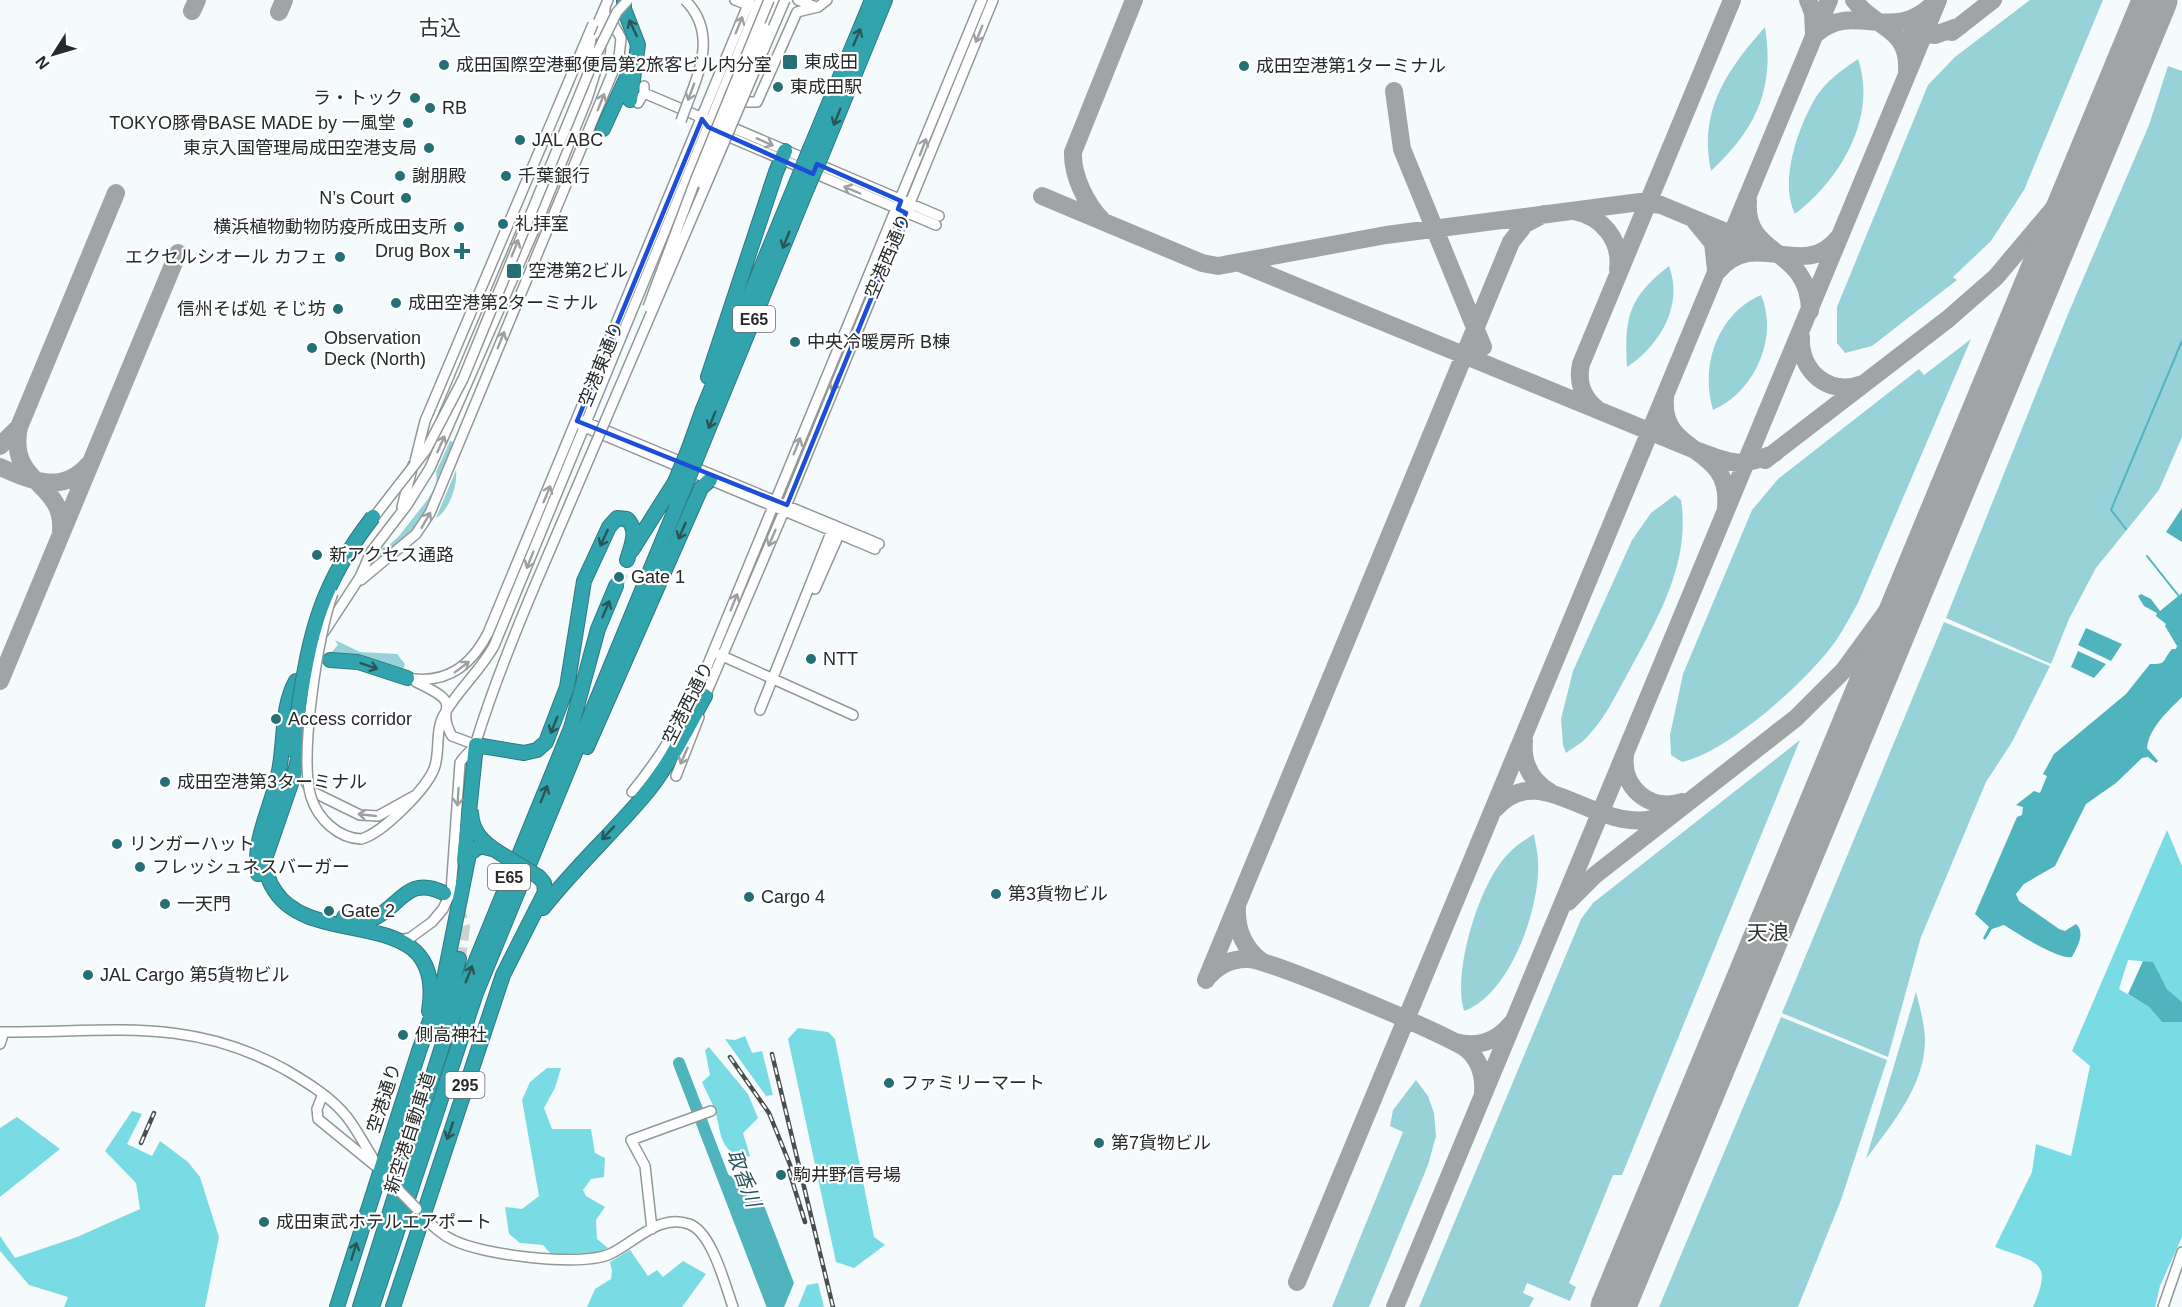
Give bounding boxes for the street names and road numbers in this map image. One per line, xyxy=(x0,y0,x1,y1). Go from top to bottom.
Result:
street label: 空港西通り xyxy=(861,211,915,301)
road number: E65 xyxy=(733,306,775,332)
street label: 空港東通り xyxy=(575,319,627,409)
street label: 空港西通り xyxy=(659,658,717,748)
road number: E65 xyxy=(488,864,530,890)
street label: 空港通り xyxy=(363,1061,405,1135)
street label: 新空港自動車道 xyxy=(381,1070,439,1196)
road number: 295 xyxy=(446,1072,484,1098)

